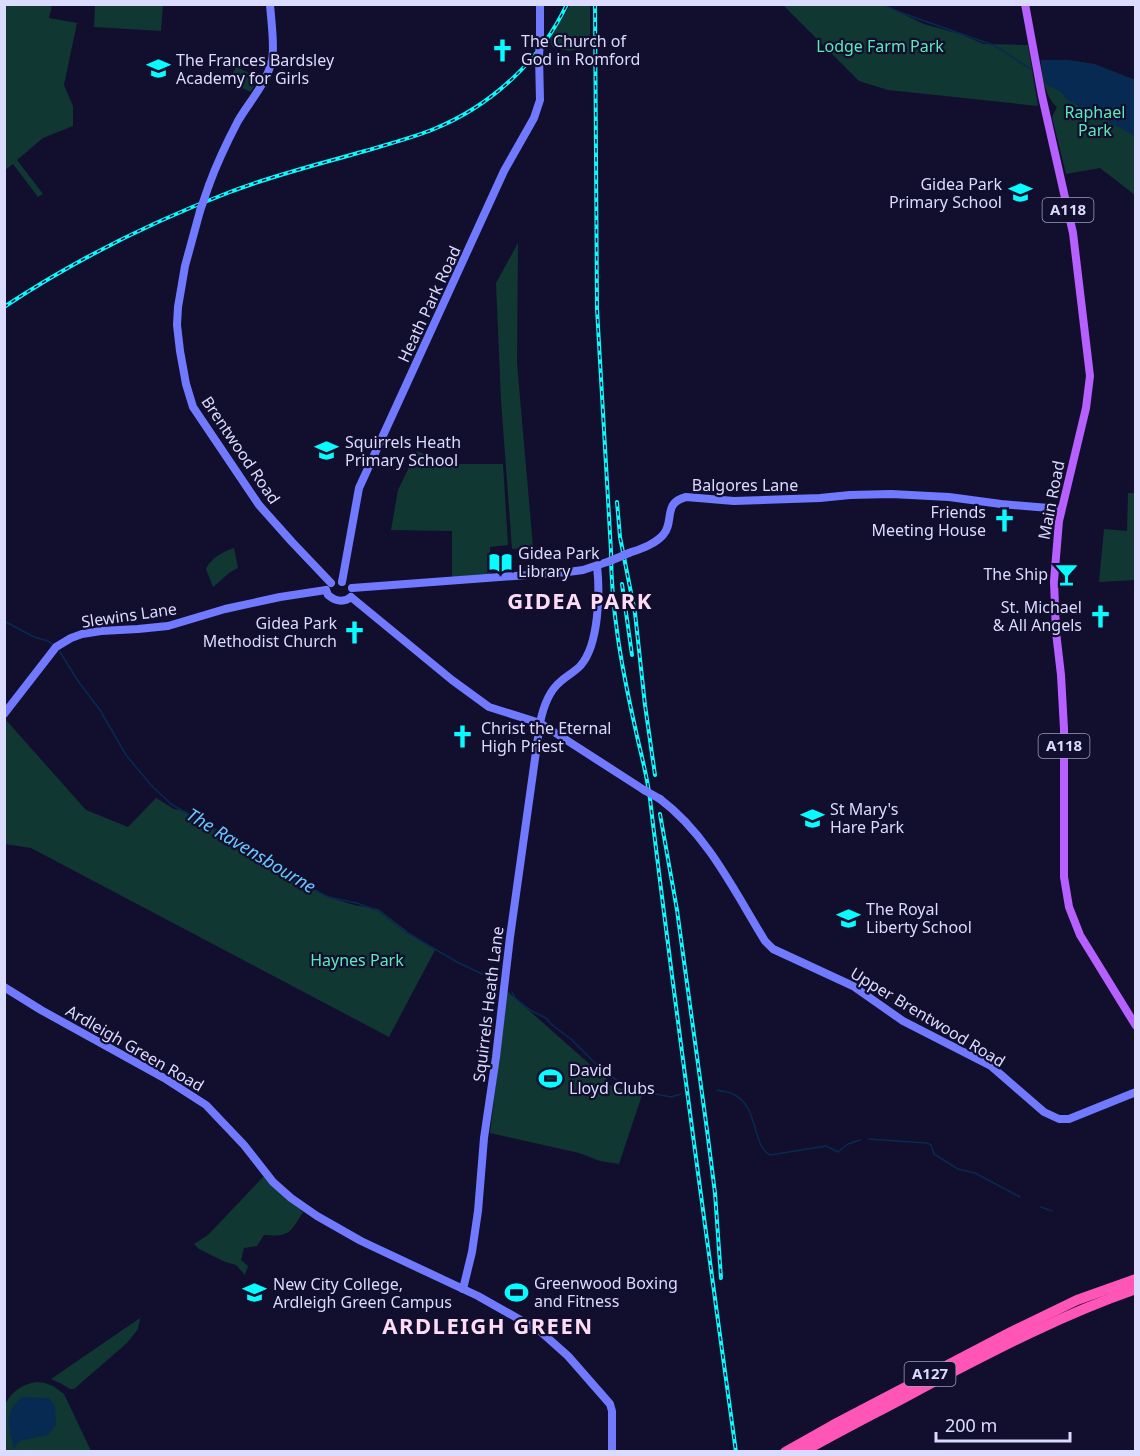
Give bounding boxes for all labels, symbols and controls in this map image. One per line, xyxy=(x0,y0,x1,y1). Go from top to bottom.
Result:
place label: The Church of God in Romford xyxy=(521,30,640,70)
park label: Lodge Farm Park xyxy=(816,35,944,57)
church icon: The Church of God in Romford xyxy=(490,37,516,63)
place label: The Frances Bardsley Academy for Girls xyxy=(176,49,335,89)
school or university icon: The Frances Bardsley Academy for Girls xyxy=(145,56,171,82)
park label: Raphael Park xyxy=(1065,101,1125,141)
place label: Gidea Park Primary School xyxy=(889,173,1002,213)
school or university icon: Gidea Park Primary School xyxy=(1007,180,1033,206)
road number: A118 xyxy=(1042,198,1094,222)
street label: Heath Park Road xyxy=(392,242,466,366)
street label: Brentwood Road xyxy=(197,392,285,508)
place label: Squirrels Heath Primary School xyxy=(345,431,461,471)
school or university icon: Squirrels Heath Primary School xyxy=(314,438,340,464)
street label: Main Road xyxy=(1033,459,1069,541)
street label: Balgores Lane xyxy=(692,474,798,496)
place label: Friends Meeting House xyxy=(872,501,986,541)
church icon: Friends Meeting House xyxy=(991,508,1017,534)
place label: Gidea Park Library xyxy=(518,542,600,582)
library icon: Gidea Park Library xyxy=(487,549,513,575)
bar icon: The Ship xyxy=(1053,561,1079,587)
place label: The Ship xyxy=(983,563,1048,585)
district label: GIDEA PARK xyxy=(507,585,653,615)
place label: St. Michael & All Angels xyxy=(993,596,1082,636)
street label: Slewins Lane xyxy=(80,597,178,633)
church icon: St. Michael & All Angels xyxy=(1087,603,1113,629)
place label: Gidea Park Methodist Church xyxy=(203,612,337,652)
church icon: Gidea Park Methodist Church xyxy=(342,619,368,645)
place label: Christ the Eternal High Priest xyxy=(481,717,611,757)
church icon: Christ the Eternal High Priest xyxy=(450,724,476,750)
road number: A118 xyxy=(1038,734,1090,758)
place label: St Mary's Hare Park xyxy=(830,798,905,838)
water label: The Ravensbourne xyxy=(182,802,321,898)
school or university icon: St Mary's Hare Park xyxy=(799,805,825,831)
place label: The Royal Liberty School xyxy=(866,898,972,938)
school or university icon: The Royal Liberty School xyxy=(835,905,861,931)
street label: Squirrels Heath Lane xyxy=(468,925,508,1083)
park label: Haynes Park xyxy=(310,949,404,971)
street label: Upper Brentwood Road xyxy=(847,962,1009,1072)
street label: Ardleigh Green Road xyxy=(62,999,208,1097)
place label: David Lloyd Clubs xyxy=(569,1059,655,1099)
sports icon: David Lloyd Clubs xyxy=(538,1066,564,1092)
place label: Greenwood Boxing and Fitness xyxy=(534,1272,678,1312)
place label: New City College, Ardleigh Green Campus xyxy=(273,1273,452,1313)
sports icon: Greenwood Boxing and Fitness xyxy=(503,1279,529,1305)
school or university icon: New City College, Ardleigh Green Campus xyxy=(242,1280,268,1306)
district label: ARDLEIGH GREEN xyxy=(382,1310,594,1340)
road number: A127 xyxy=(904,1362,956,1386)
scale bar xyxy=(936,1405,1070,1443)
text: 200 m xyxy=(945,1413,997,1437)

